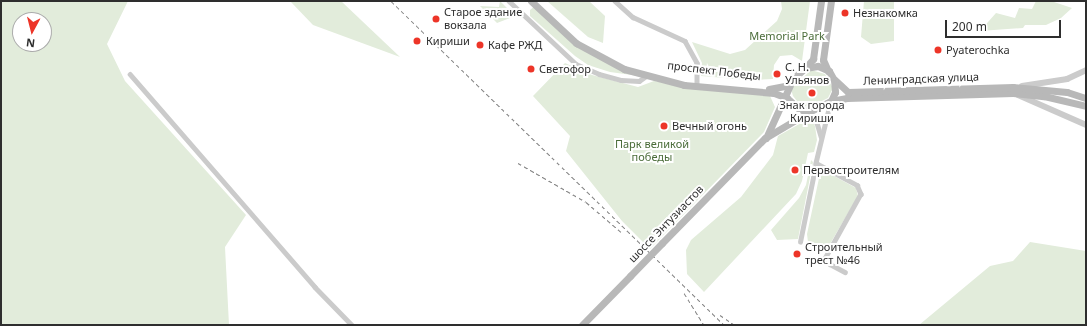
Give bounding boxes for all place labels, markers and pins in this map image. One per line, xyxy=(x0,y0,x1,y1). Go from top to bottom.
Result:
place label: Старое здание вокзала xyxy=(444,6,522,32)
place label: Незнакомка xyxy=(853,6,918,20)
marker: Незнакомка xyxy=(840,8,850,18)
marker: Старое здание вокзала xyxy=(431,14,441,24)
place label: Кириши xyxy=(426,34,470,48)
marker: Кириши xyxy=(411,35,423,47)
place label: Кафе РЖД xyxy=(488,38,542,52)
marker: Кафе РЖД xyxy=(475,40,485,50)
place label: Pyaterochka xyxy=(946,43,1010,57)
marker: Pyaterochka xyxy=(933,45,943,55)
place label: С. Н. Ульянов xyxy=(785,61,829,87)
place label: Светофор xyxy=(539,62,591,76)
marker: Светофор xyxy=(526,64,536,74)
marker: С. Н. Ульянов xyxy=(772,69,782,79)
marker: Знак города Кириши xyxy=(807,88,817,98)
place label: Знак города Кириши xyxy=(779,99,845,125)
place label: Вечный огонь xyxy=(672,119,747,133)
marker: Вечный огонь xyxy=(659,121,669,131)
place label: Первостроителям xyxy=(803,163,899,177)
marker: Первостроителям xyxy=(790,165,800,175)
place label: Строительный трест №46 xyxy=(805,241,883,267)
marker: Строительный трест №46 xyxy=(792,249,802,259)

